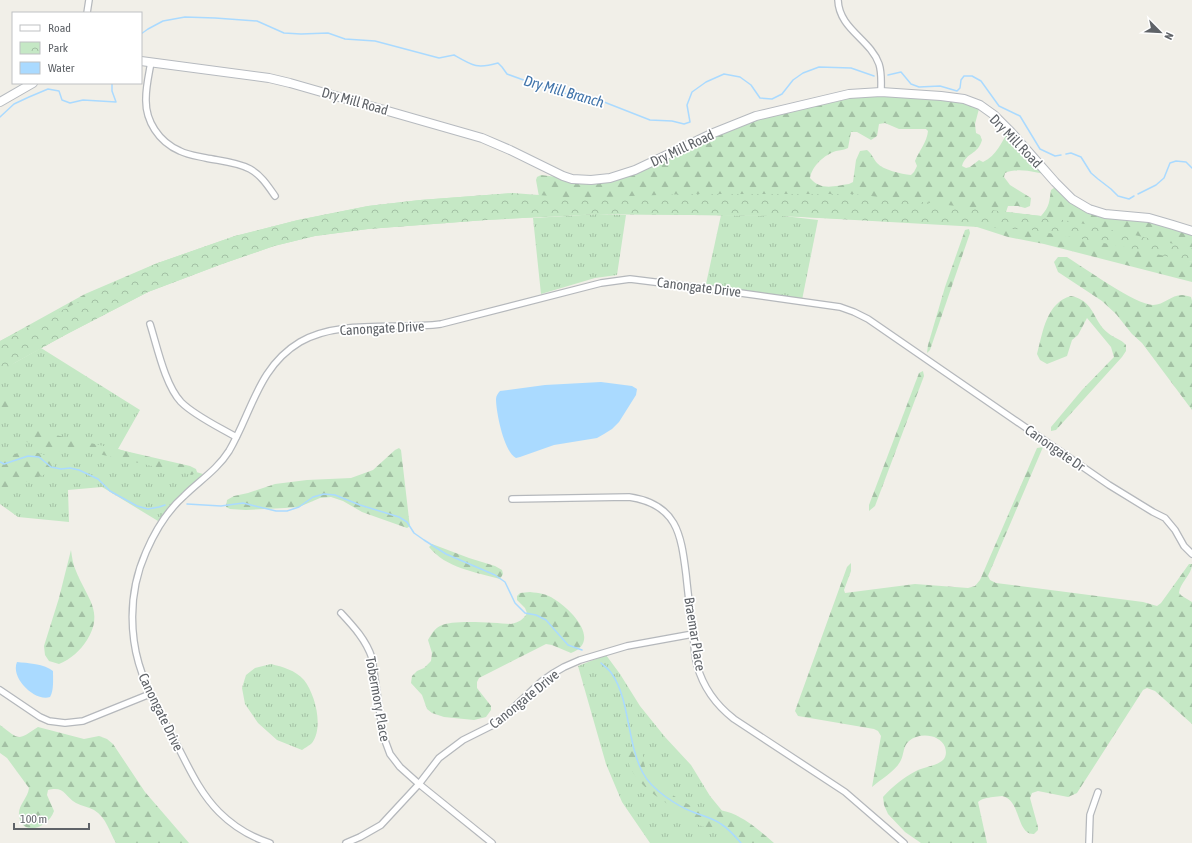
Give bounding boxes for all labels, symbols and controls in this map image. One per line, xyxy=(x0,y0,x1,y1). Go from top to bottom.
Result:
legend xyxy=(12,12,142,84)
north arrow xyxy=(1140,12,1180,52)
text: Road xyxy=(48,21,71,35)
text: N xyxy=(1162,31,1176,41)
text: Park xyxy=(48,41,69,55)
text: Water xyxy=(48,61,75,75)
water label: Dry Mill Branch xyxy=(522,71,606,111)
street label: Dry Mill Road xyxy=(320,84,390,118)
street label: Dry Mill Road xyxy=(987,111,1045,171)
street label: Dry Mill Road xyxy=(648,126,716,170)
street label: Canongate Drive xyxy=(656,274,742,300)
street label: Canongate Drive xyxy=(339,318,425,338)
street label: Canongate Dr xyxy=(1022,422,1089,475)
street label: Braemar Place xyxy=(681,596,709,672)
street label: Tobermory Place xyxy=(363,655,393,743)
street label: Canongate Drive xyxy=(486,666,562,732)
street label: Canongate Drive xyxy=(135,670,187,754)
scale bar xyxy=(14,805,89,831)
text: 100 m xyxy=(20,812,47,826)

